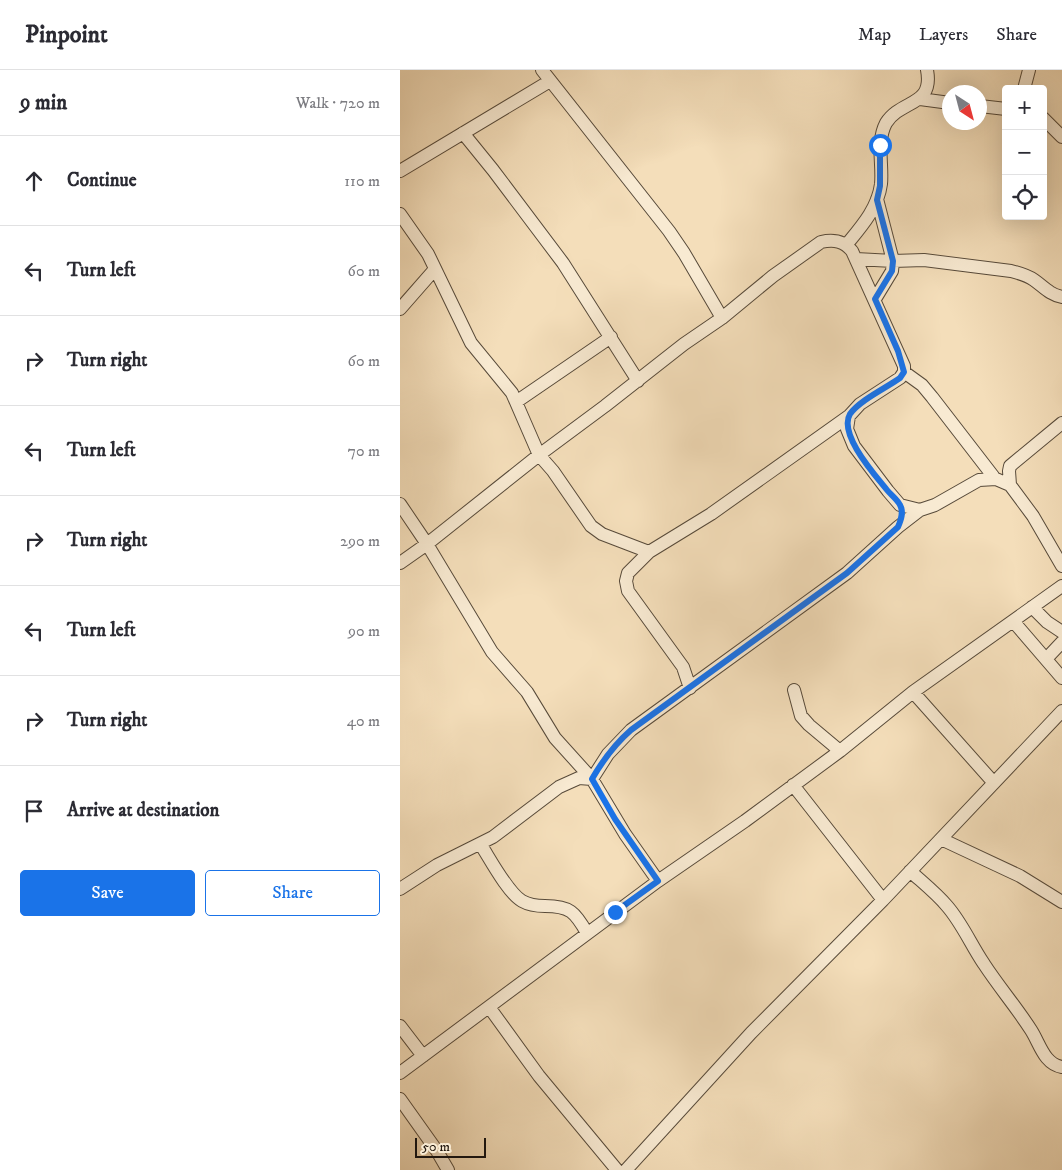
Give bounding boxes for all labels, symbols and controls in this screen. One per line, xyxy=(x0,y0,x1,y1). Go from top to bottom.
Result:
text: Pinpoint xyxy=(25,20,108,50)
text: Map xyxy=(858,24,891,46)
text: Layers xyxy=(919,24,968,46)
text: Share xyxy=(996,24,1037,46)
north arrow xyxy=(942,85,987,130)
map controls xyxy=(1002,85,1047,220)
button: + xyxy=(1002,85,1047,130)
text: 9 min xyxy=(20,90,67,116)
text: Walk · 720 m xyxy=(296,93,380,113)
button: − xyxy=(1002,130,1047,175)
route start xyxy=(869,134,892,157)
icon: ahead xyxy=(20,167,48,195)
text: Continue xyxy=(67,169,137,192)
text: 110 m xyxy=(344,171,380,191)
button: locate xyxy=(1002,175,1047,220)
icon: left xyxy=(20,257,48,285)
text: Turn left xyxy=(67,259,136,282)
text: 60 m xyxy=(348,261,380,281)
icon: right xyxy=(20,347,48,375)
text: Turn right xyxy=(67,349,147,372)
text: 60 m xyxy=(348,351,380,371)
icon: left xyxy=(20,437,48,465)
text: Turn left xyxy=(67,439,136,462)
text: 70 m xyxy=(348,441,380,461)
icon: right xyxy=(20,527,48,555)
text: Turn right xyxy=(67,529,147,552)
text: 290 m xyxy=(340,531,380,551)
icon: left xyxy=(20,617,48,645)
text: Turn left xyxy=(67,619,136,642)
text: 90 m xyxy=(348,621,380,641)
icon: right xyxy=(20,707,48,735)
text: Turn right xyxy=(67,709,147,732)
text: 40 m xyxy=(347,711,380,731)
icon: arrive xyxy=(20,797,48,825)
text: Arrive at destination xyxy=(67,799,219,822)
button: Save xyxy=(20,870,195,916)
button: Share xyxy=(205,870,380,916)
route end xyxy=(604,901,627,924)
scale bar xyxy=(415,1135,486,1158)
text: 50 m xyxy=(422,1138,450,1156)

